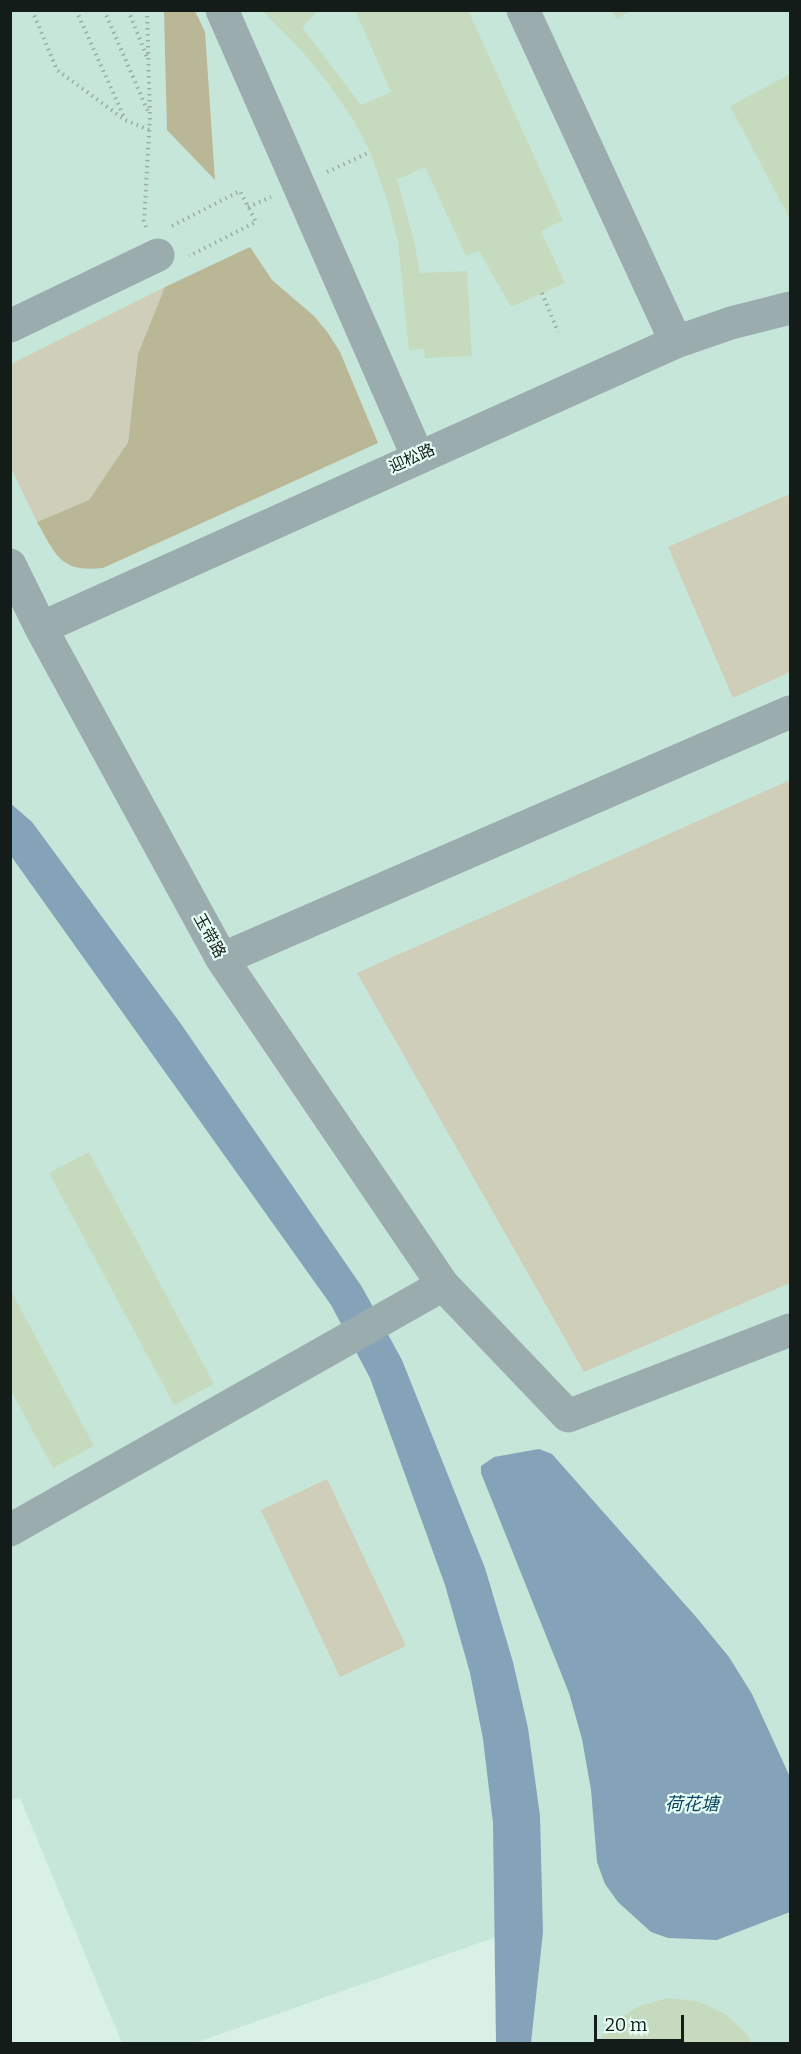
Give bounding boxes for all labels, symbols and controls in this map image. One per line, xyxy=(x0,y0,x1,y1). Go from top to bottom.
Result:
street label: 迎松路 xyxy=(386,440,438,478)
street label: 玉带路 xyxy=(189,910,229,962)
water label: 荷花塘 xyxy=(665,1794,719,1816)
scale bar xyxy=(597,2003,687,2041)
text: 20 m xyxy=(605,2014,647,2036)

